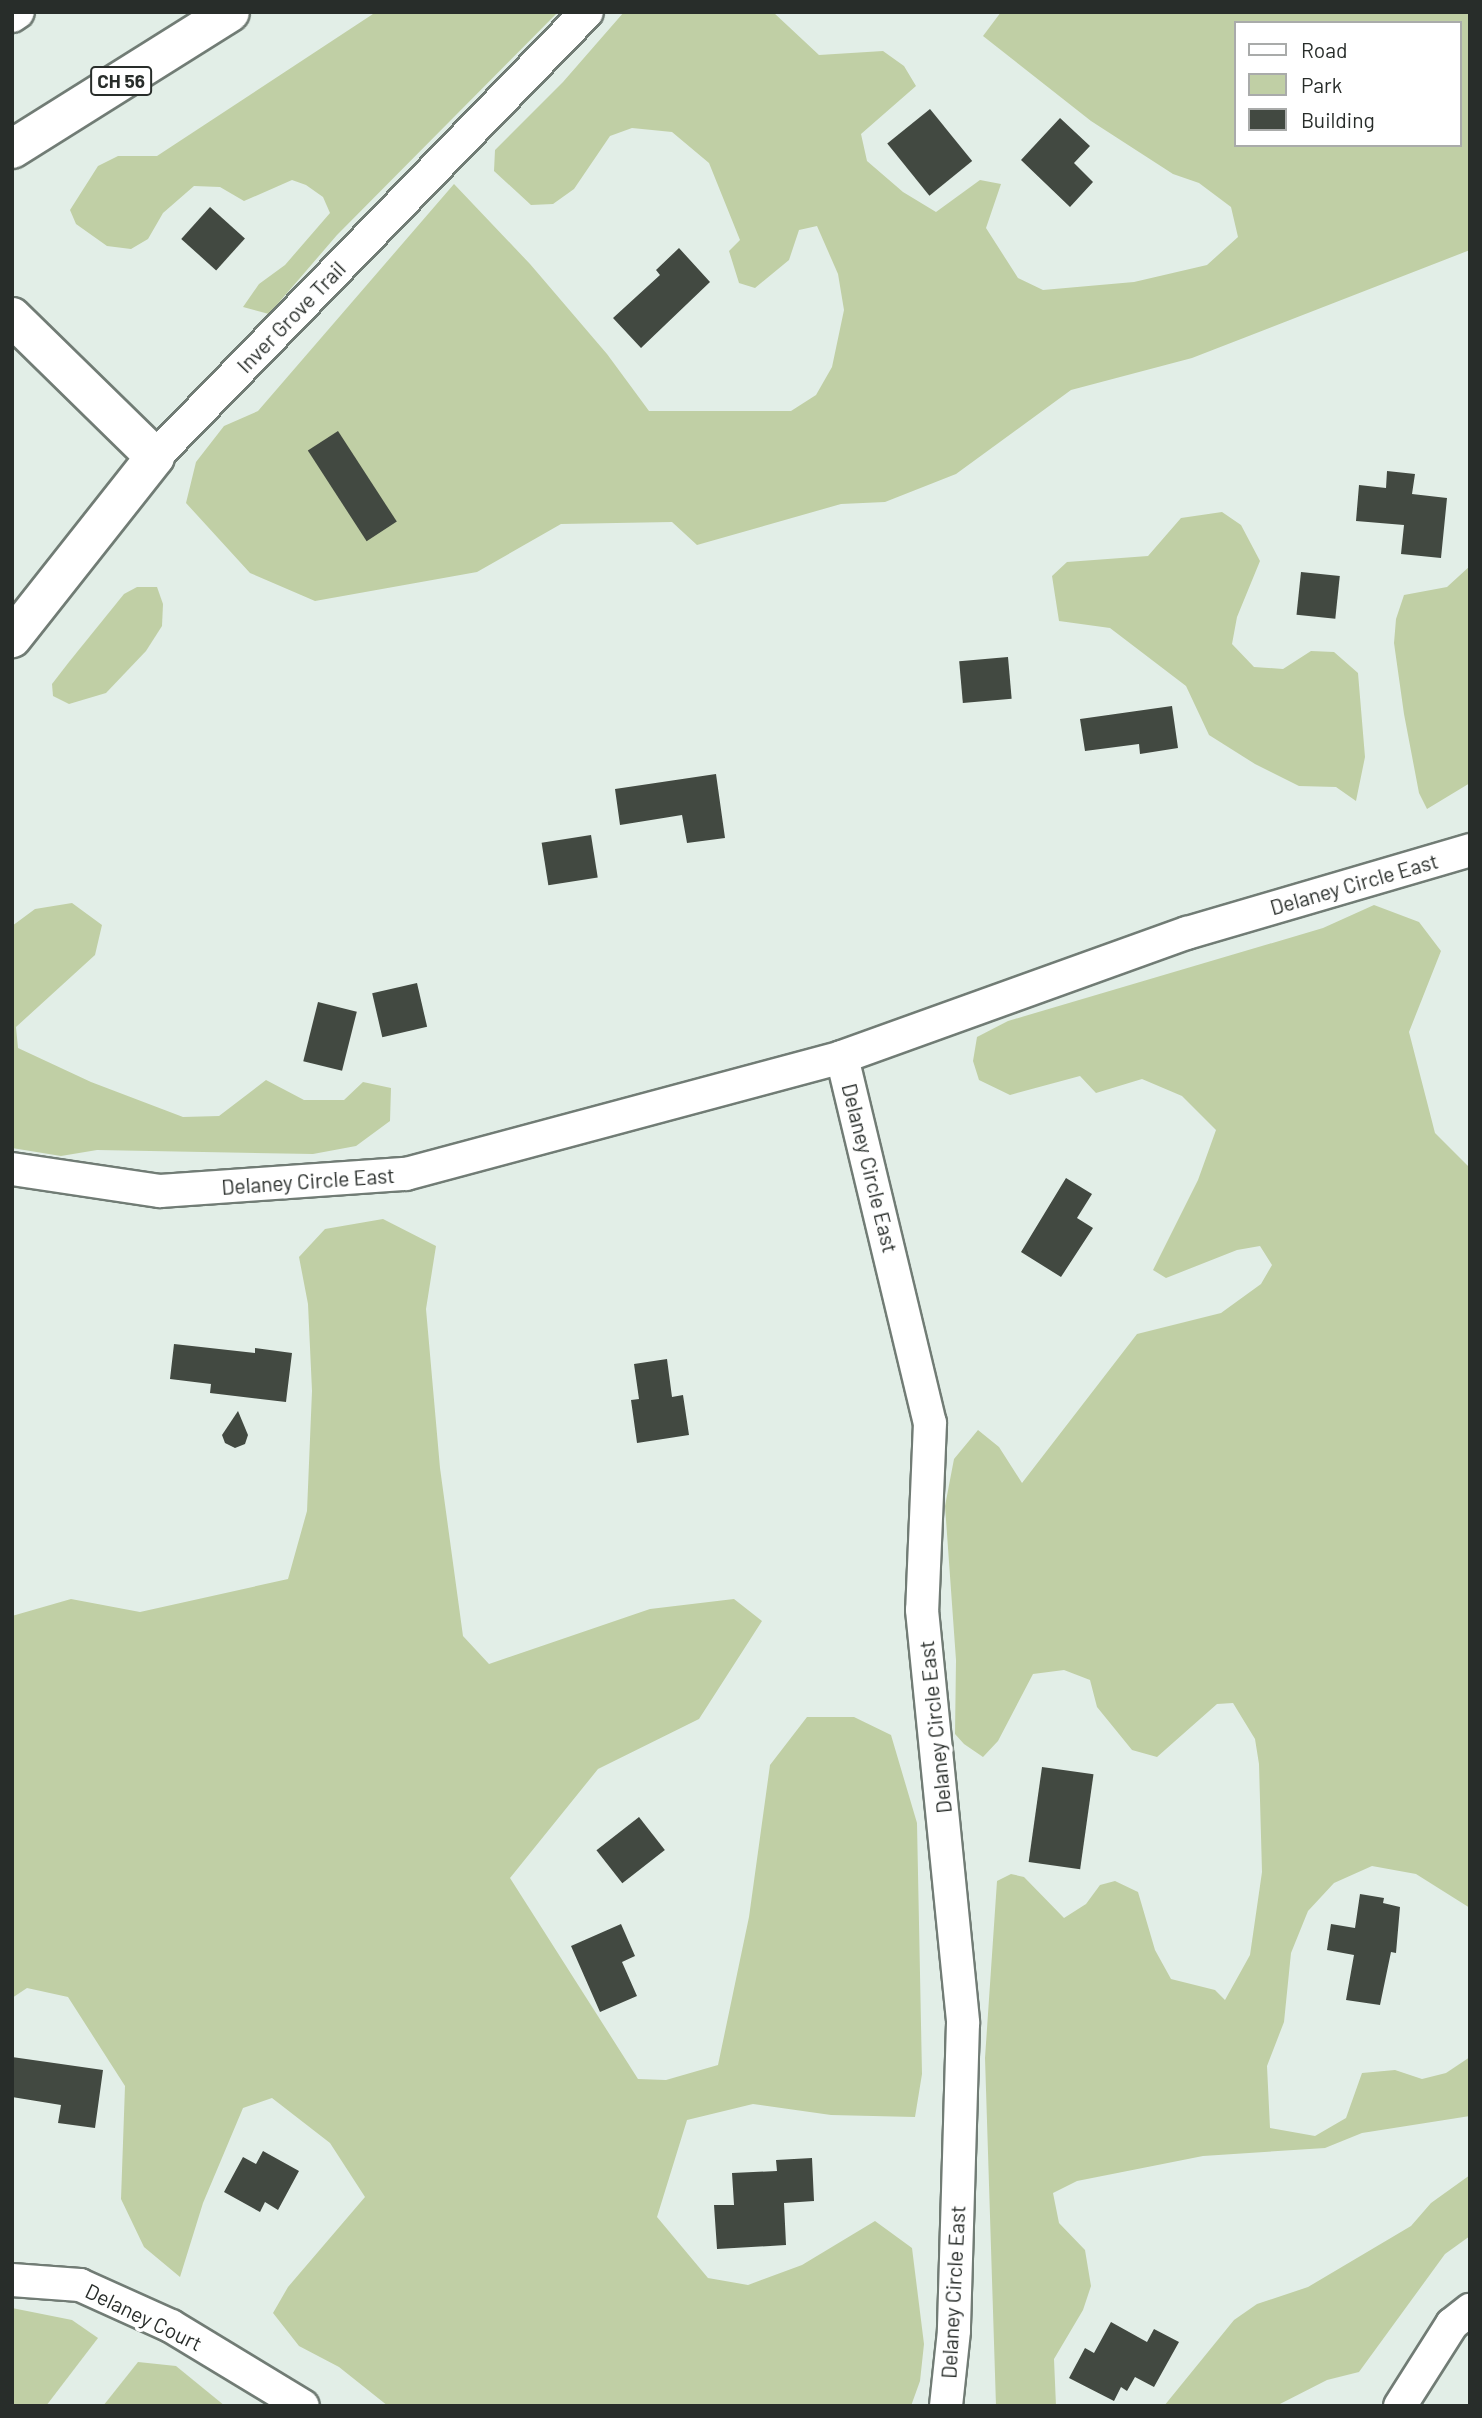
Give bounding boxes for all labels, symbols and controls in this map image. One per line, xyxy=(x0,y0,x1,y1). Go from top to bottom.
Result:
legend xyxy=(1234,21,1461,147)
text: Road xyxy=(1301,37,1347,62)
road number: CH 56 xyxy=(90,66,152,96)
text: Park xyxy=(1301,72,1342,97)
text: Building xyxy=(1301,107,1375,132)
street label: Inver Grove Trail xyxy=(232,256,350,378)
street label: Delaney Circle East xyxy=(1267,848,1441,920)
street label: Delaney Circle East xyxy=(837,1081,903,1255)
street label: Delaney Circle East xyxy=(221,1162,395,1200)
street label: Delaney Circle East xyxy=(913,1639,957,1815)
street label: Delaney Circle East xyxy=(936,2205,970,2379)
street label: Delaney Court xyxy=(82,2278,206,2356)

